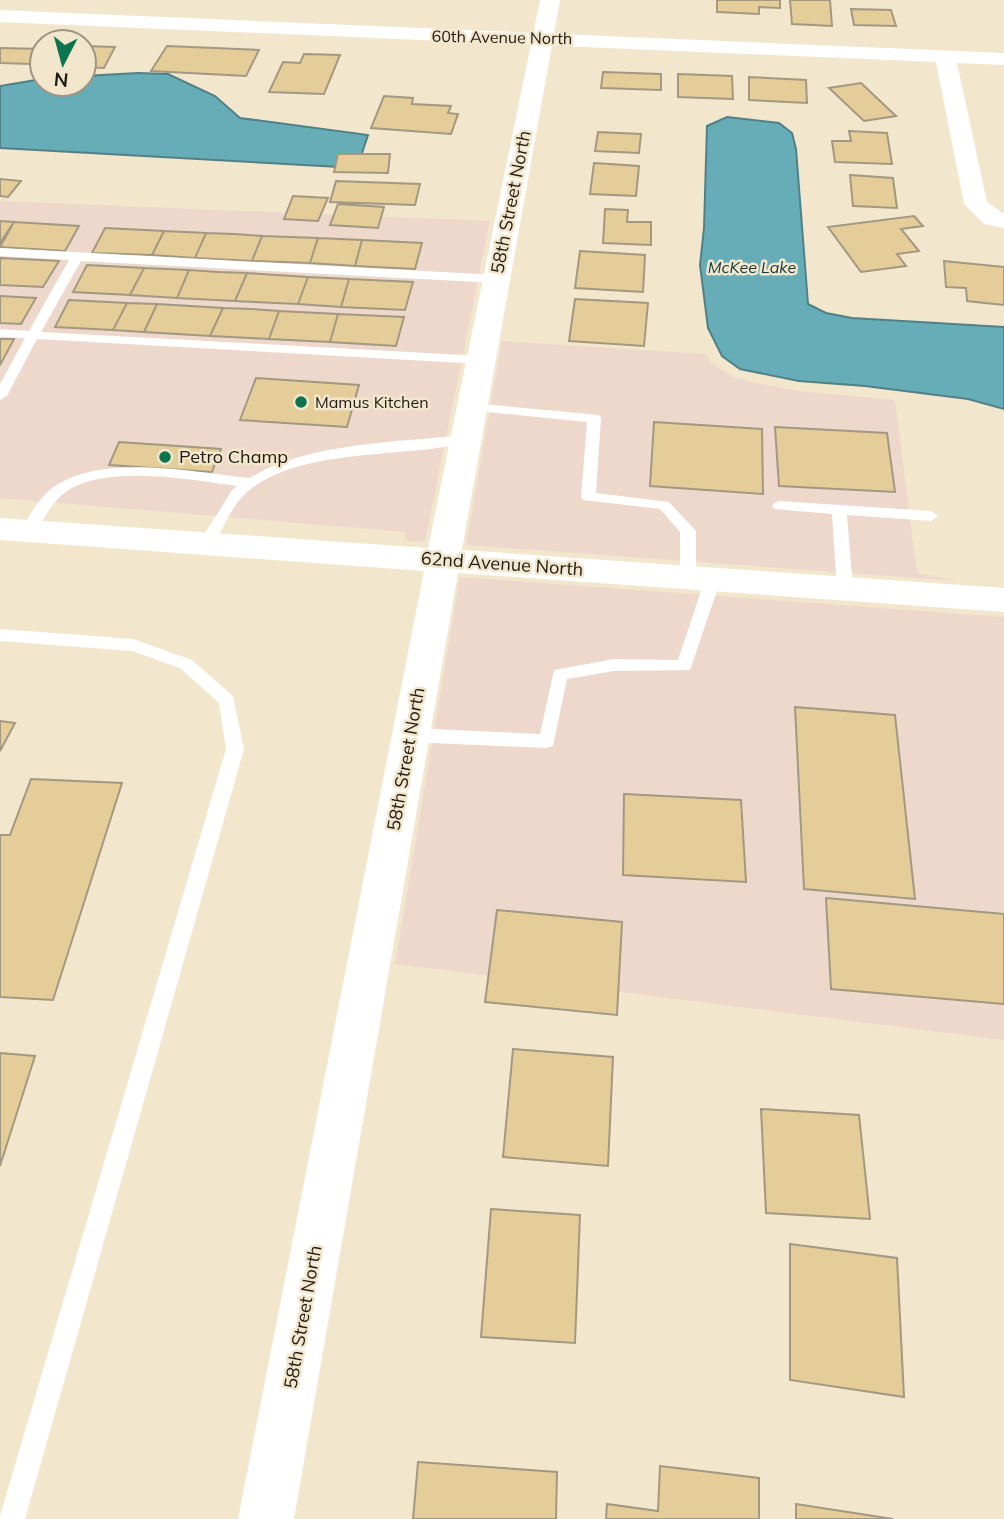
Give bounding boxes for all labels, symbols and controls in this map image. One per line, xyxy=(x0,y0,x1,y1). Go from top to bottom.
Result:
street label: 60th Avenue North xyxy=(432,26,572,48)
north arrow xyxy=(28,28,98,98)
text: N xyxy=(53,67,70,93)
street label: 58th Street North xyxy=(485,128,536,275)
water label: McKee Lake xyxy=(708,257,796,277)
place label: Mamus Kitchen xyxy=(315,392,429,412)
marker: Mamus Kitchen xyxy=(293,394,309,410)
place label: Petro Champ xyxy=(179,445,288,468)
marker: Petro Champ xyxy=(157,449,173,465)
street label: 62nd Avenue North xyxy=(420,546,584,581)
street label: 58th Street North xyxy=(382,685,429,832)
street label: 58th Street North xyxy=(279,1243,326,1390)

